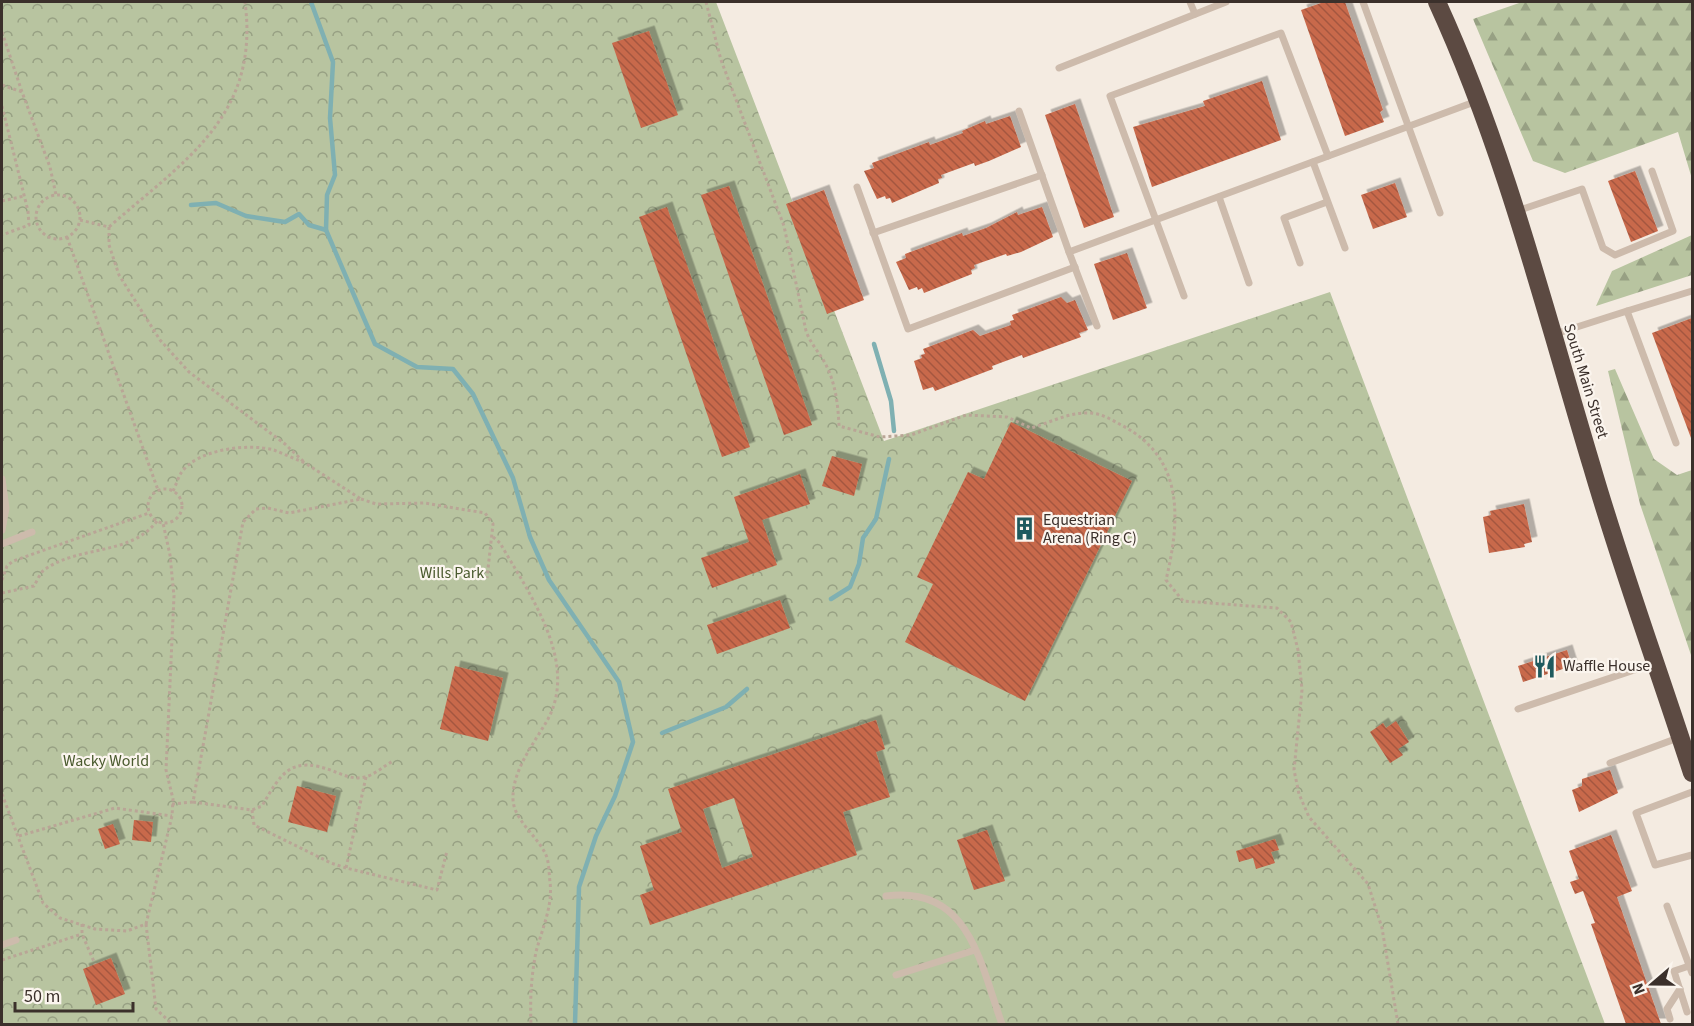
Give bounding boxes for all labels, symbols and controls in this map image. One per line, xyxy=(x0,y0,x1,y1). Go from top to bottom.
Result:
street label: South Main Street xyxy=(1558,321,1614,442)
place label: Equestrian Arena (Ring C) xyxy=(1043,509,1137,549)
building icon: Equestrian Arena (Ring C) xyxy=(1012,516,1038,542)
park label: Wills Park xyxy=(420,562,484,584)
restaurant icon: Waffle House xyxy=(1532,653,1558,679)
place label: Waffle House xyxy=(1563,655,1650,677)
park label: Wacky World xyxy=(63,750,149,772)
north arrow xyxy=(1622,954,1682,1014)
scale bar xyxy=(15,975,134,1013)
text: N xyxy=(1627,980,1651,998)
text: 50 m xyxy=(24,984,60,1009)

